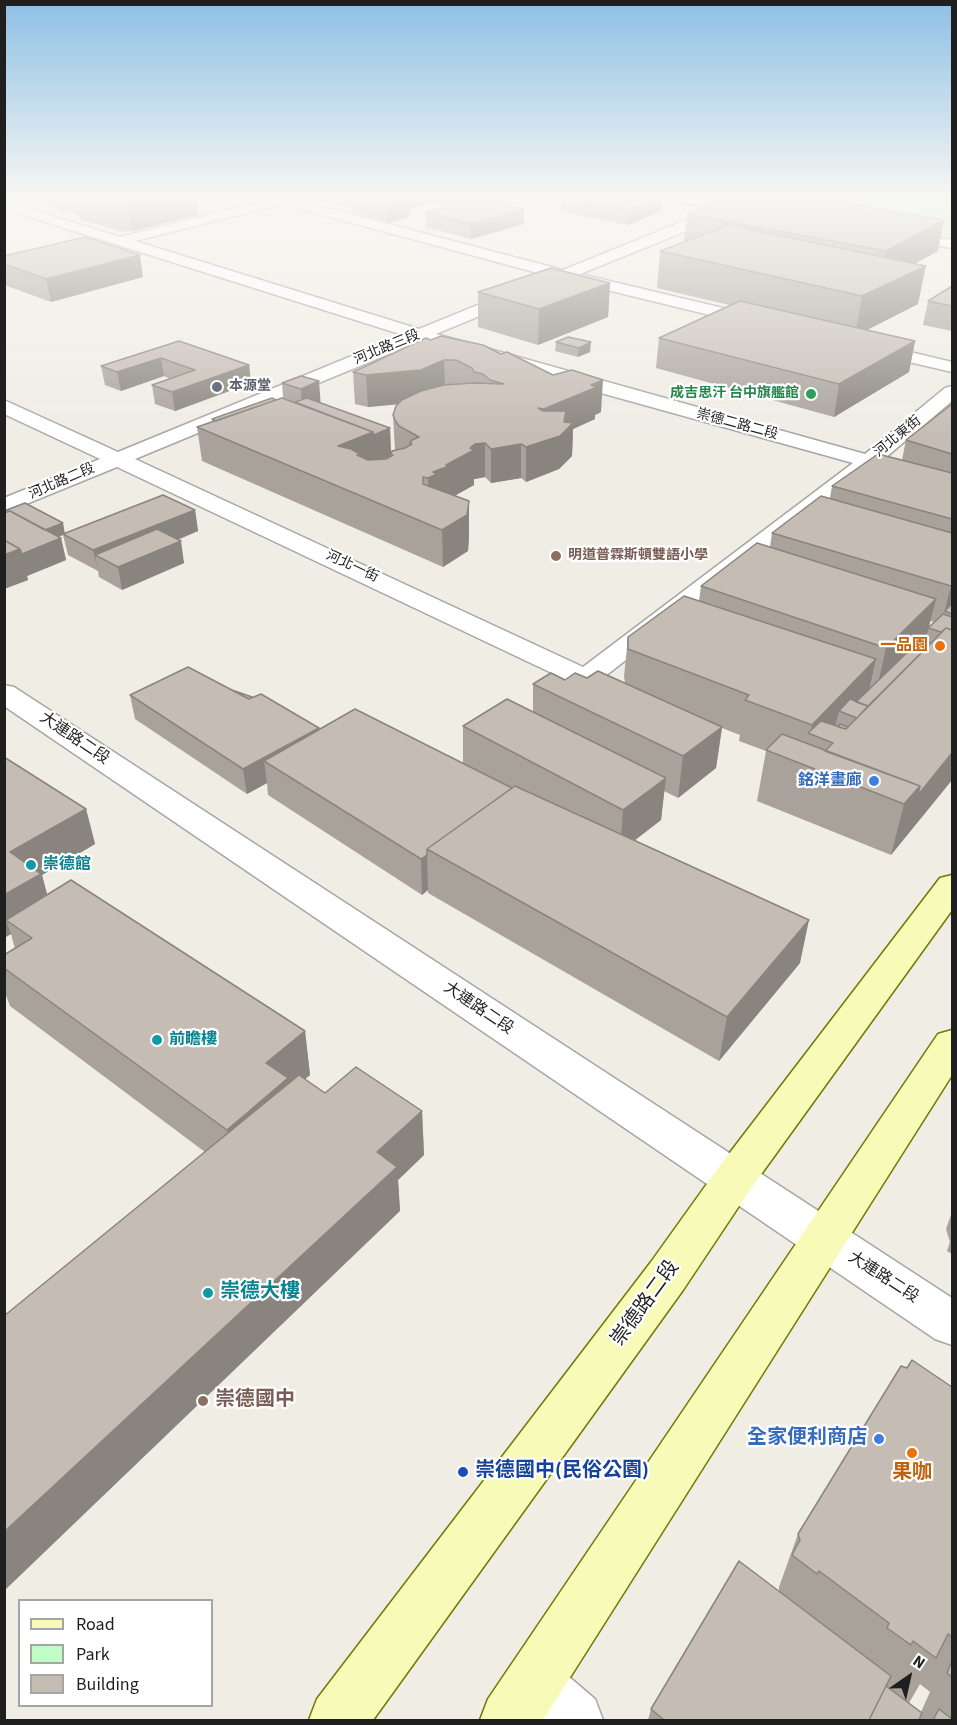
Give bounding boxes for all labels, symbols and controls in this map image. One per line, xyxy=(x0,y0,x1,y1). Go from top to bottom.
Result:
street label: 河北路三段 xyxy=(351,327,423,369)
place label: 本源堂 xyxy=(229,379,271,395)
marker: 本源堂 xyxy=(210,380,224,394)
place label: 成吉思汗 台中旗艦館 xyxy=(670,386,799,402)
marker: 成吉思汗 台中旗艦館 xyxy=(804,387,818,401)
street label: 崇德二路二段 xyxy=(694,406,780,444)
street label: 河北東街 xyxy=(871,413,925,461)
street label: 河北路二段 xyxy=(27,461,97,503)
street label: 河北一街 xyxy=(323,548,381,586)
place label: 明道普霖斯頓雙語小學 xyxy=(568,548,708,564)
marker: 明道普霖斯頓雙語小學 xyxy=(549,549,563,563)
place label: 一品園 xyxy=(880,636,928,656)
marker: 一品園 xyxy=(933,639,947,653)
street label: 大連路二段 xyxy=(35,709,113,769)
place label: 銘洋畫廊 xyxy=(798,771,862,791)
marker: 銘洋畫廊 xyxy=(867,774,881,788)
place label: 崇德館 xyxy=(43,855,91,875)
marker: 崇德館 xyxy=(24,858,38,872)
street label: 大連路二段 xyxy=(439,979,517,1039)
place label: 前瞻樓 xyxy=(169,1030,217,1050)
marker: 前瞻樓 xyxy=(150,1033,164,1047)
street label: 大連路二段 xyxy=(844,1248,922,1308)
street label: 崇德路二段 xyxy=(607,1256,685,1352)
place label: 崇德大樓 xyxy=(220,1281,300,1305)
marker: 崇德大樓 xyxy=(201,1286,215,1300)
place label: 崇德國中 xyxy=(215,1389,295,1413)
marker: 崇德國中 xyxy=(196,1394,210,1408)
place label: 全家便利商店 xyxy=(747,1427,867,1451)
marker: 全家便利商店 xyxy=(872,1432,886,1446)
marker: 果咖 xyxy=(905,1446,919,1460)
place label: 崇德國中(民俗公園) xyxy=(475,1460,649,1484)
place label: 果咖 xyxy=(892,1462,932,1486)
marker: 崇德國中(民俗公園) xyxy=(456,1465,470,1479)
legend xyxy=(18,1599,213,1707)
text: Road xyxy=(76,1612,115,1637)
text: Park xyxy=(76,1642,110,1667)
north arrow xyxy=(879,1647,939,1707)
text: N xyxy=(908,1650,930,1674)
text: Building xyxy=(76,1672,139,1697)

